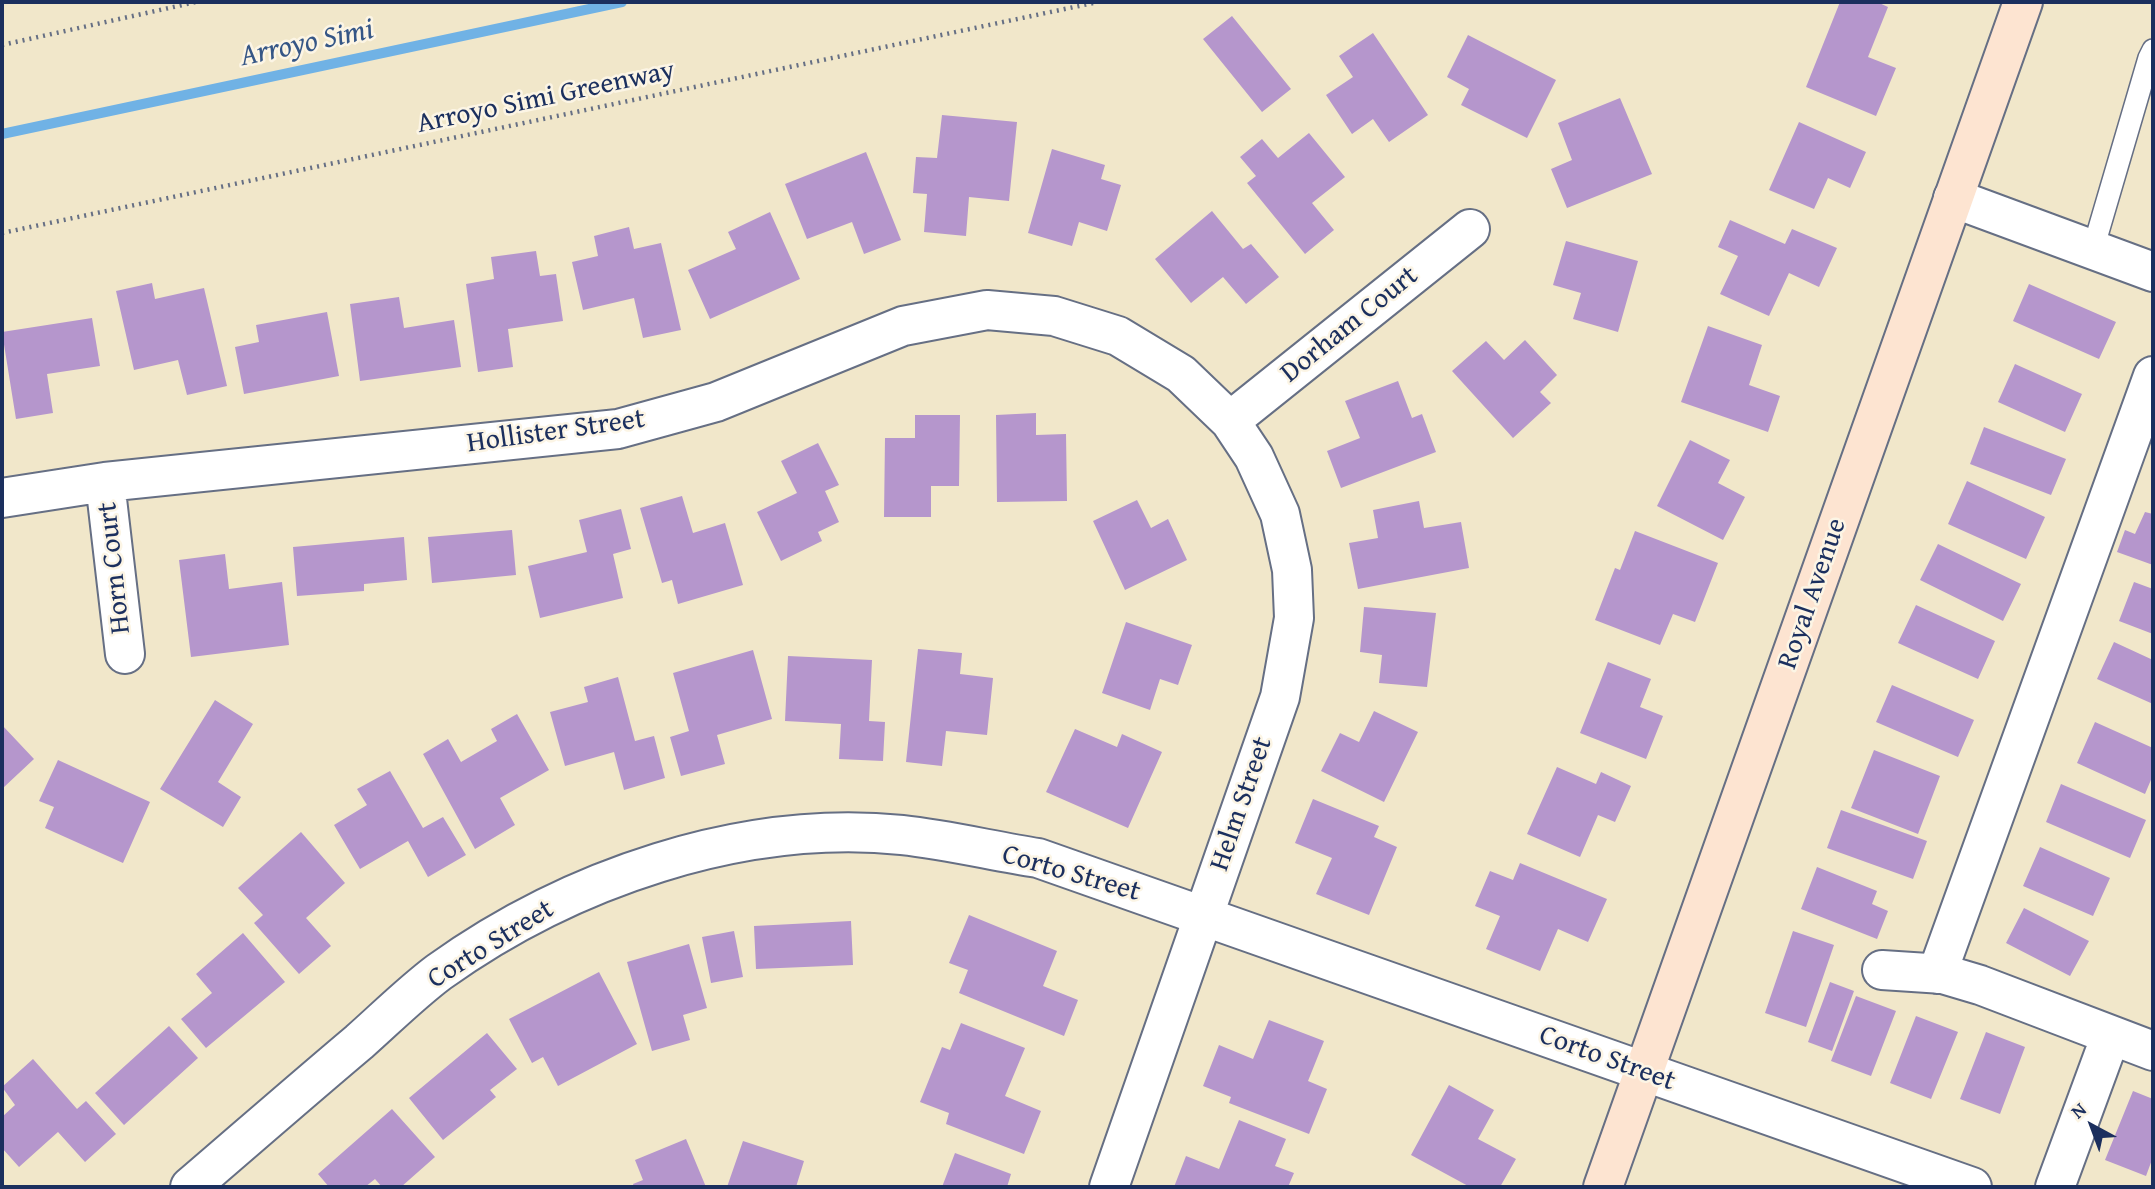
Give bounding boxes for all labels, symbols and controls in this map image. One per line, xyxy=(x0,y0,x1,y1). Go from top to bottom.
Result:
water label: Arroyo Simi xyxy=(237,12,377,76)
street label: Arroyo Simi Greenway xyxy=(414,54,678,142)
street label: Dorham Court xyxy=(1275,259,1425,391)
street label: Hollister Street xyxy=(465,403,647,461)
street label: Horn Court xyxy=(91,500,139,636)
street label: Royal Avenue xyxy=(1772,514,1854,674)
street label: Helm Street xyxy=(1203,733,1281,875)
street label: Corto Street xyxy=(998,838,1144,910)
street label: Corto Street xyxy=(422,893,560,997)
street label: Corto Street xyxy=(1534,1019,1680,1099)
north arrow xyxy=(2057,1091,2127,1161)
text: N xyxy=(2064,1095,2092,1125)

